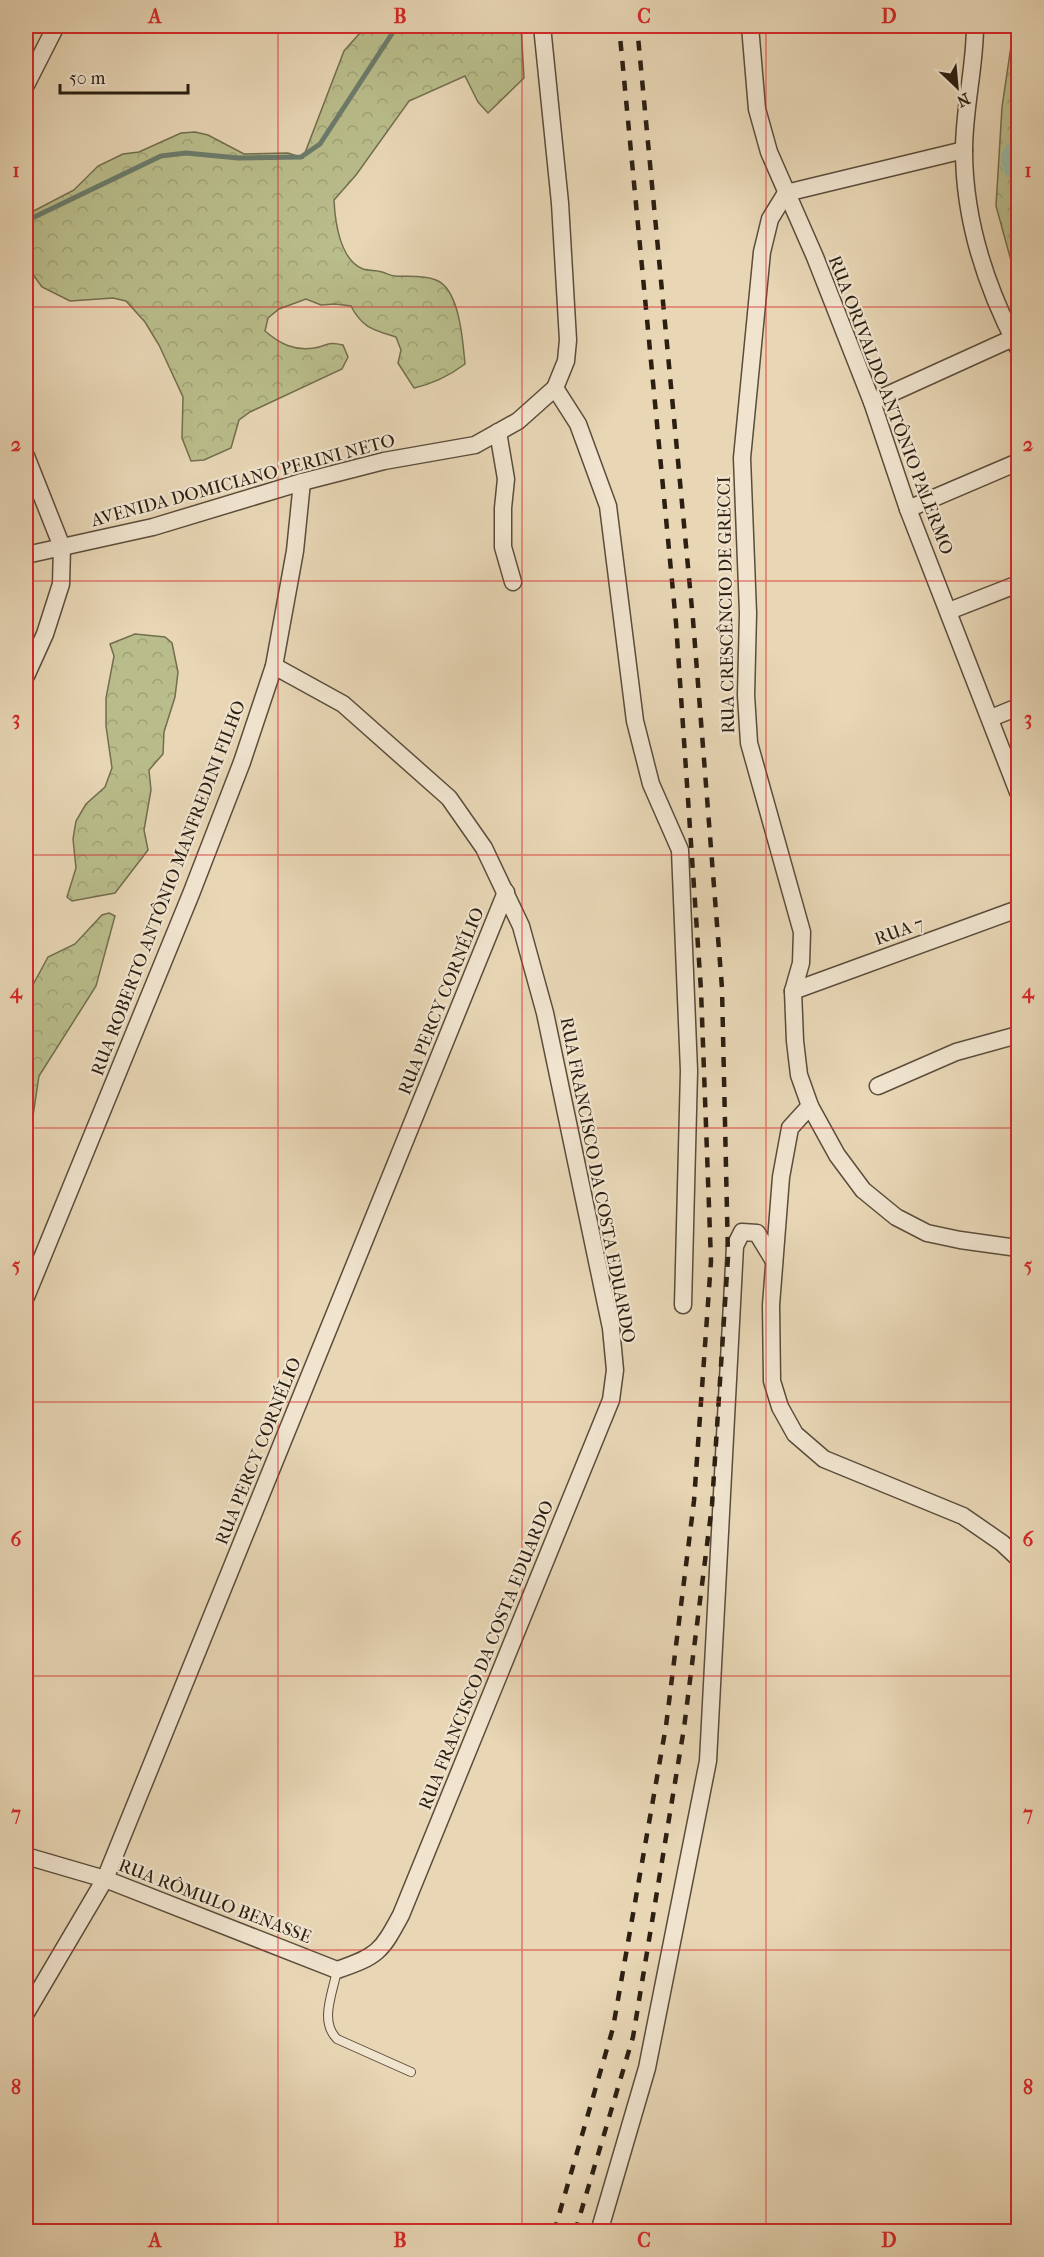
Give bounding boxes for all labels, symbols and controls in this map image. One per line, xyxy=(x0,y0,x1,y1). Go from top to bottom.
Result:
text: A xyxy=(147,5,163,28)
text: B xyxy=(393,5,407,28)
text: C xyxy=(637,5,651,28)
text: D xyxy=(881,5,897,28)
scale bar xyxy=(60,57,188,95)
north arrow xyxy=(927,57,987,117)
text: 50 m xyxy=(69,68,106,89)
text: N xyxy=(953,89,973,112)
text: 1 xyxy=(12,159,20,182)
text: 1 xyxy=(1024,159,1032,182)
street label: RUA ORIVALDO ANTÔNIO PALERMO xyxy=(824,252,959,558)
street label: AVENIDA DOMICIANO PERINI NETO xyxy=(88,430,397,531)
text: 2 xyxy=(11,433,21,456)
text: 2 xyxy=(1023,433,1033,456)
street label: RUA CRESCÊNCIO DE GRECCI xyxy=(713,476,739,734)
street label: RUA ROBERTO ANTÔNIO MANFREDINI FILHO xyxy=(85,697,250,1079)
text: 3 xyxy=(12,707,20,730)
text: 3 xyxy=(1024,707,1032,730)
street label: RUA PERCY CORNÉLIO xyxy=(393,904,489,1098)
street label: RUA 7 xyxy=(872,913,927,950)
text: 4 xyxy=(9,980,23,1004)
text: 4 xyxy=(1021,980,1035,1004)
street label: RUA FRANCISCO DA COSTA EDUARDO xyxy=(556,1015,639,1345)
text: 5 xyxy=(12,1254,21,1277)
text: 5 xyxy=(1024,1254,1033,1277)
street label: RUA PERCY CORNÉLIO xyxy=(210,1354,306,1548)
street label: RUA FRANCISCO DA COSTA EDUARDO xyxy=(415,1498,558,1813)
text: 6 xyxy=(11,1528,23,1551)
text: 6 xyxy=(1023,1528,1035,1551)
text: 7 xyxy=(10,1802,21,1825)
text: 7 xyxy=(1022,1802,1033,1825)
street label: RUA RÔMULO BENASSE xyxy=(115,1853,315,1948)
text: 8 xyxy=(11,2076,21,2099)
text: 8 xyxy=(1023,2076,1033,2099)
text: A xyxy=(147,2229,163,2252)
text: B xyxy=(393,2229,407,2252)
text: C xyxy=(637,2229,651,2252)
text: D xyxy=(881,2229,897,2252)

